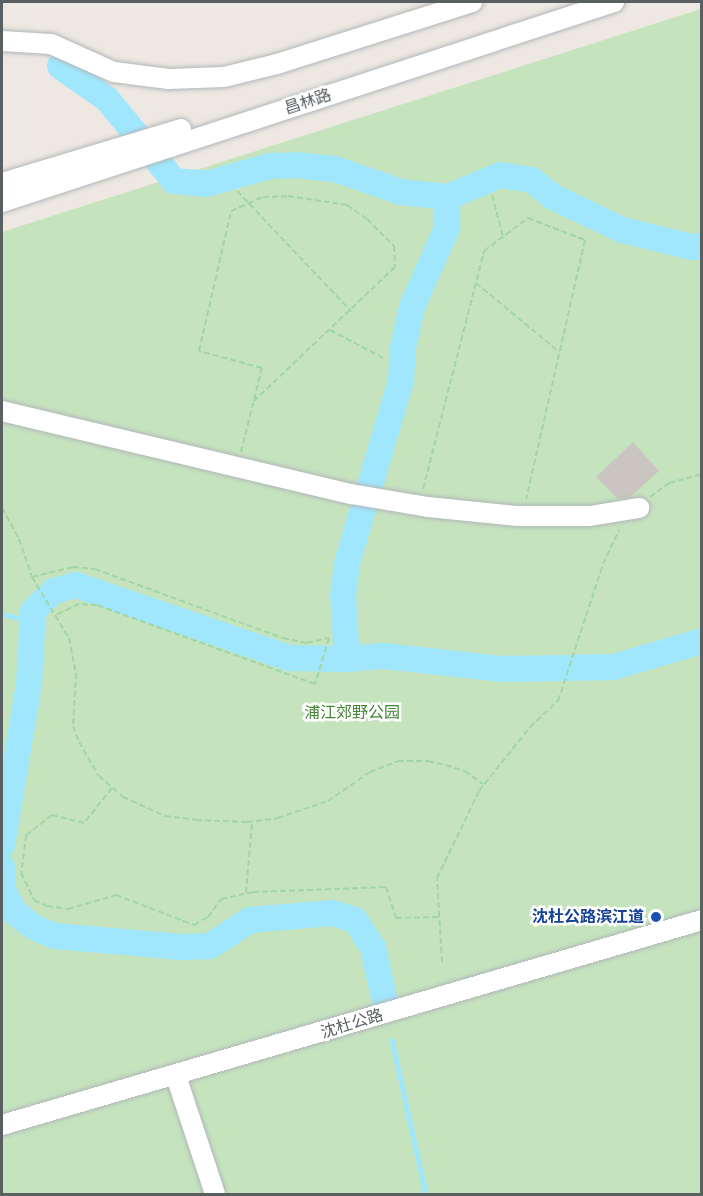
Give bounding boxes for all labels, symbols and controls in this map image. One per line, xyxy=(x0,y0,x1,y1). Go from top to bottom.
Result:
street label: 昌林路 xyxy=(282,85,334,119)
park label: 浦江郊野公园 xyxy=(304,703,400,723)
place label: 沈杜公路滨江道 xyxy=(532,907,644,927)
marker: 沈杜公路滨江道 xyxy=(649,910,663,924)
street label: 沈杜公路 xyxy=(319,1005,385,1043)

